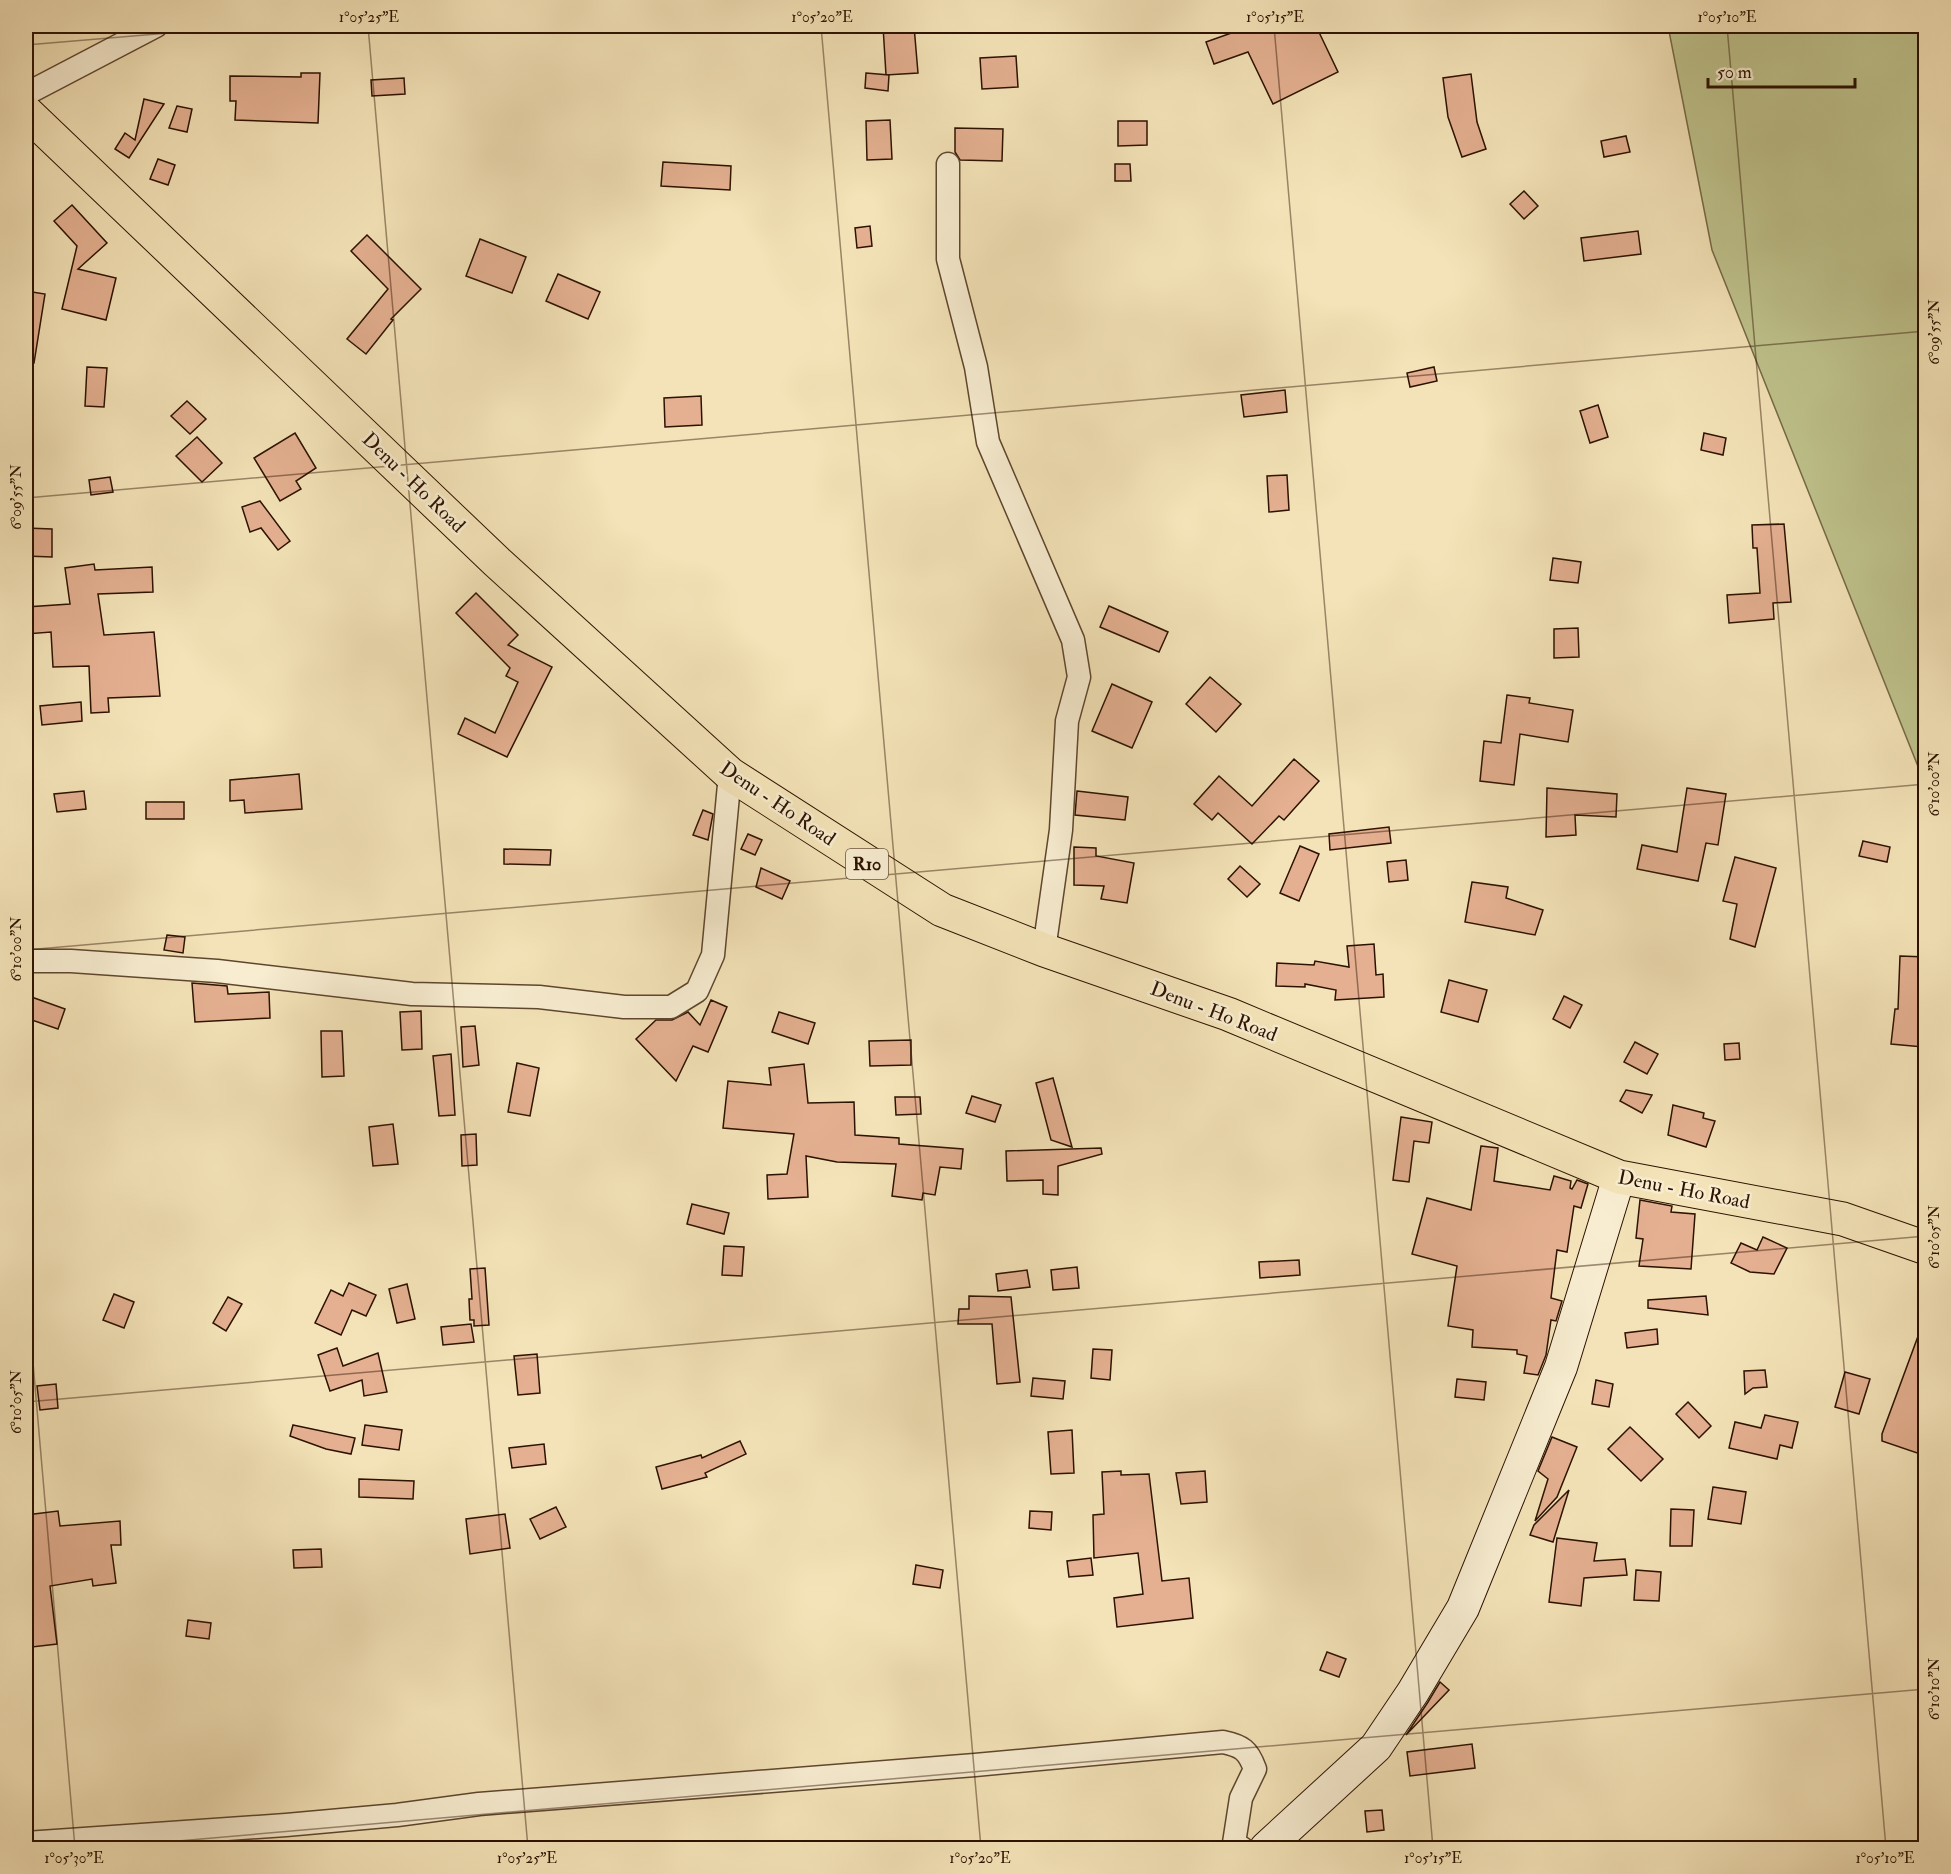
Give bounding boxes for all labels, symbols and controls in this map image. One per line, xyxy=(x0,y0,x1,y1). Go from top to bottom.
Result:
text: 1°05'25"E xyxy=(339,8,399,27)
text: 1°05'20"E xyxy=(791,8,853,27)
text: 1°05'15"E xyxy=(1246,8,1304,27)
text: 1°05'10"E xyxy=(1697,8,1757,27)
scale bar xyxy=(1708,51,1855,89)
text: 50 m xyxy=(1717,61,1752,84)
text: 6°09'55"N xyxy=(1925,299,1944,365)
street label: Denu - Ho Road xyxy=(357,427,471,538)
text: 6°09'55"N xyxy=(7,464,26,530)
text: 6°10'00"N xyxy=(1925,751,1944,817)
street label: Denu - Ho Road xyxy=(715,756,840,851)
road number: R10 xyxy=(846,849,888,879)
text: 6°10'00"N xyxy=(7,916,26,982)
street label: Denu - Ho Road xyxy=(1147,976,1281,1047)
street label: Denu - Ho Road xyxy=(1616,1164,1752,1215)
text: 6°10'05"N xyxy=(1925,1204,1944,1269)
text: 6°10'05"N xyxy=(7,1369,26,1434)
text: 6°10'10"N xyxy=(1925,1657,1944,1720)
text: 1°05'30"E xyxy=(44,1849,104,1868)
text: 1°05'25"E xyxy=(497,1849,557,1868)
text: 1°05'20"E xyxy=(949,1849,1011,1868)
text: 1°05'15"E xyxy=(1404,1849,1462,1868)
text: 1°05'10"E xyxy=(1855,1849,1915,1868)

